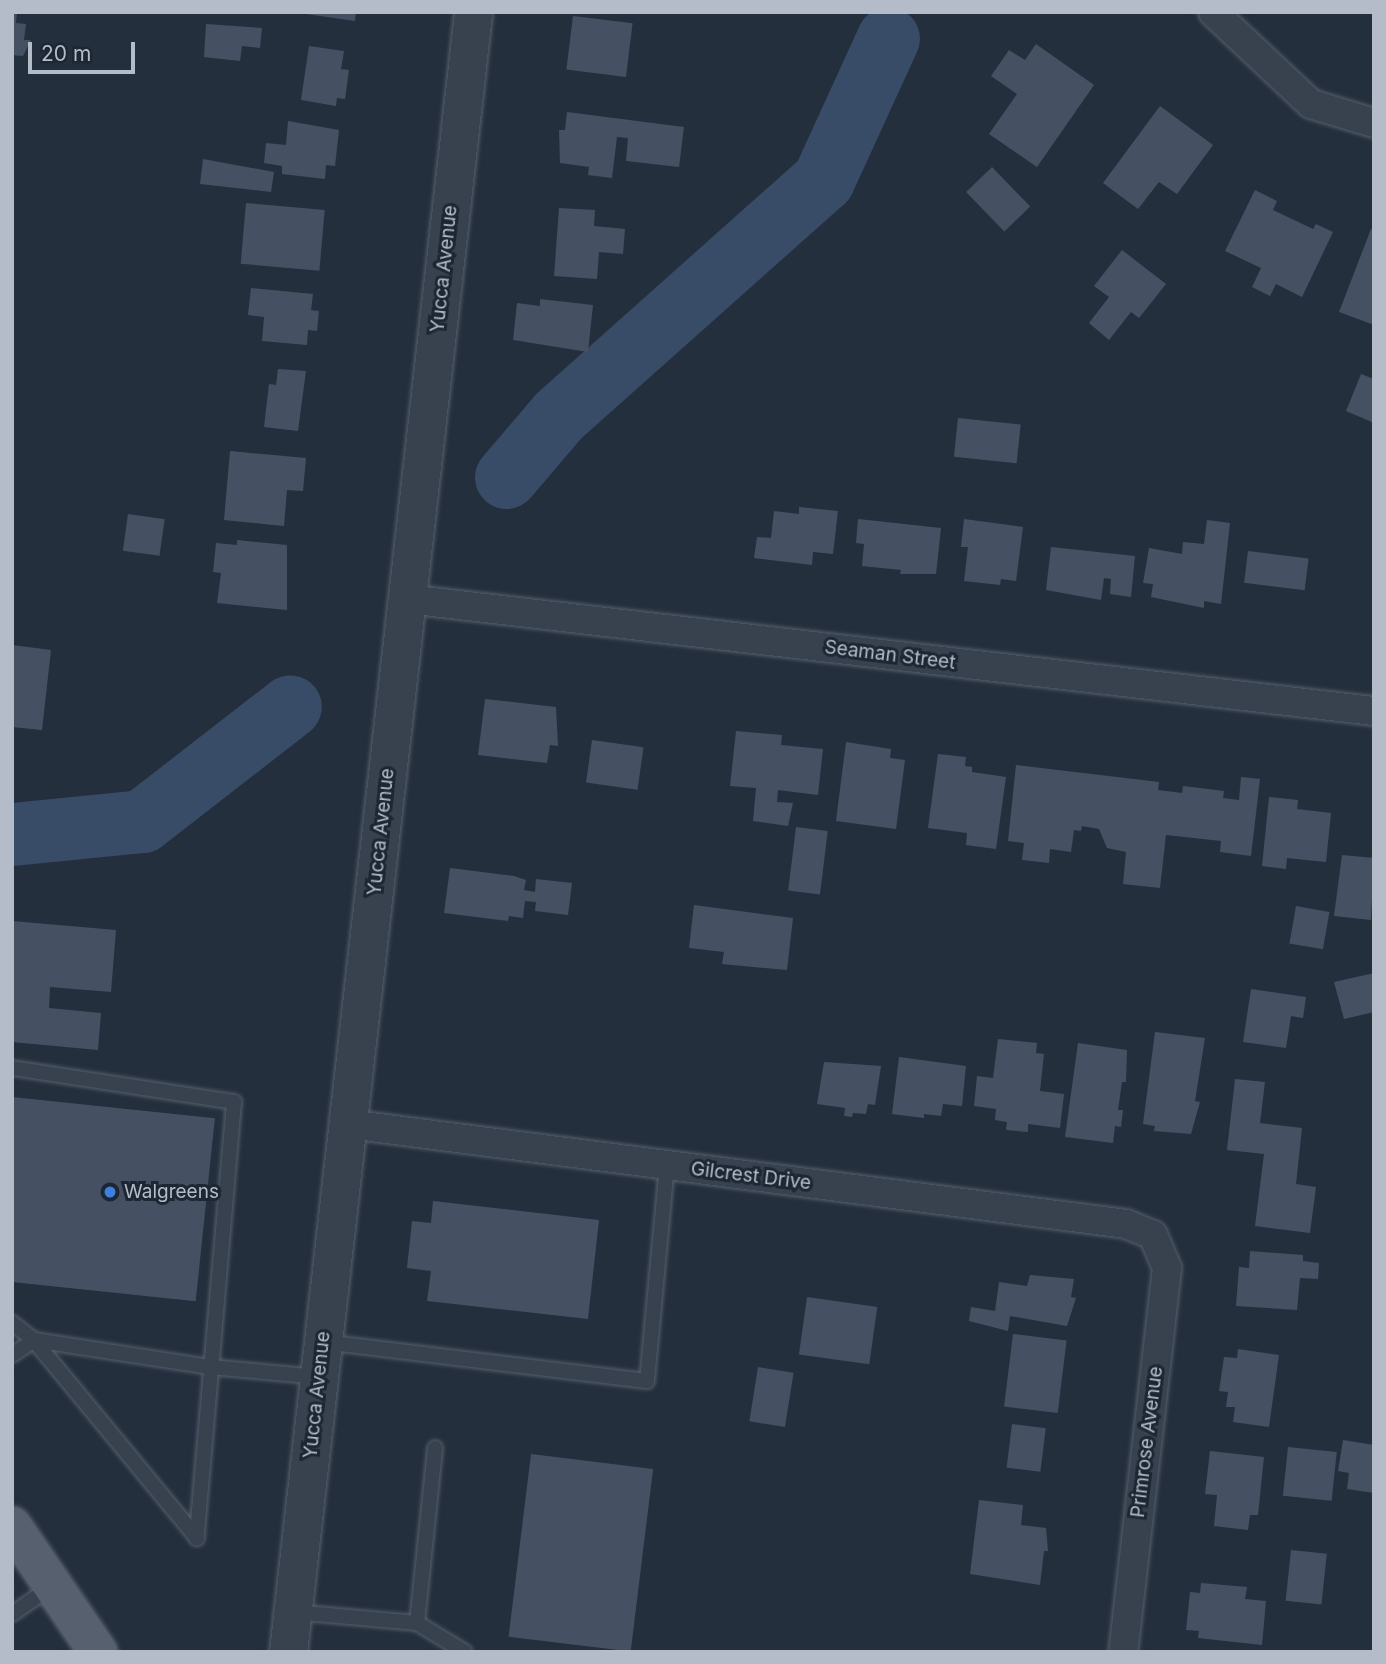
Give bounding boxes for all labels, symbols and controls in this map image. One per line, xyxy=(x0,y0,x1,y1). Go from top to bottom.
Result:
scale bar xyxy=(32,28,138,72)
text: 20 m xyxy=(41,41,91,66)
street label: Yucca Avenue xyxy=(426,204,462,334)
street label: Seaman Street xyxy=(823,636,957,674)
street label: Yucca Avenue xyxy=(363,767,399,897)
street label: Gilcrest Drive xyxy=(690,1157,812,1195)
place label: Walgreens xyxy=(124,1181,219,1203)
marker: Walgreens xyxy=(102,1184,118,1200)
street label: Yucca Avenue xyxy=(299,1330,335,1460)
street label: Primrose Avenue xyxy=(1126,1365,1168,1519)

